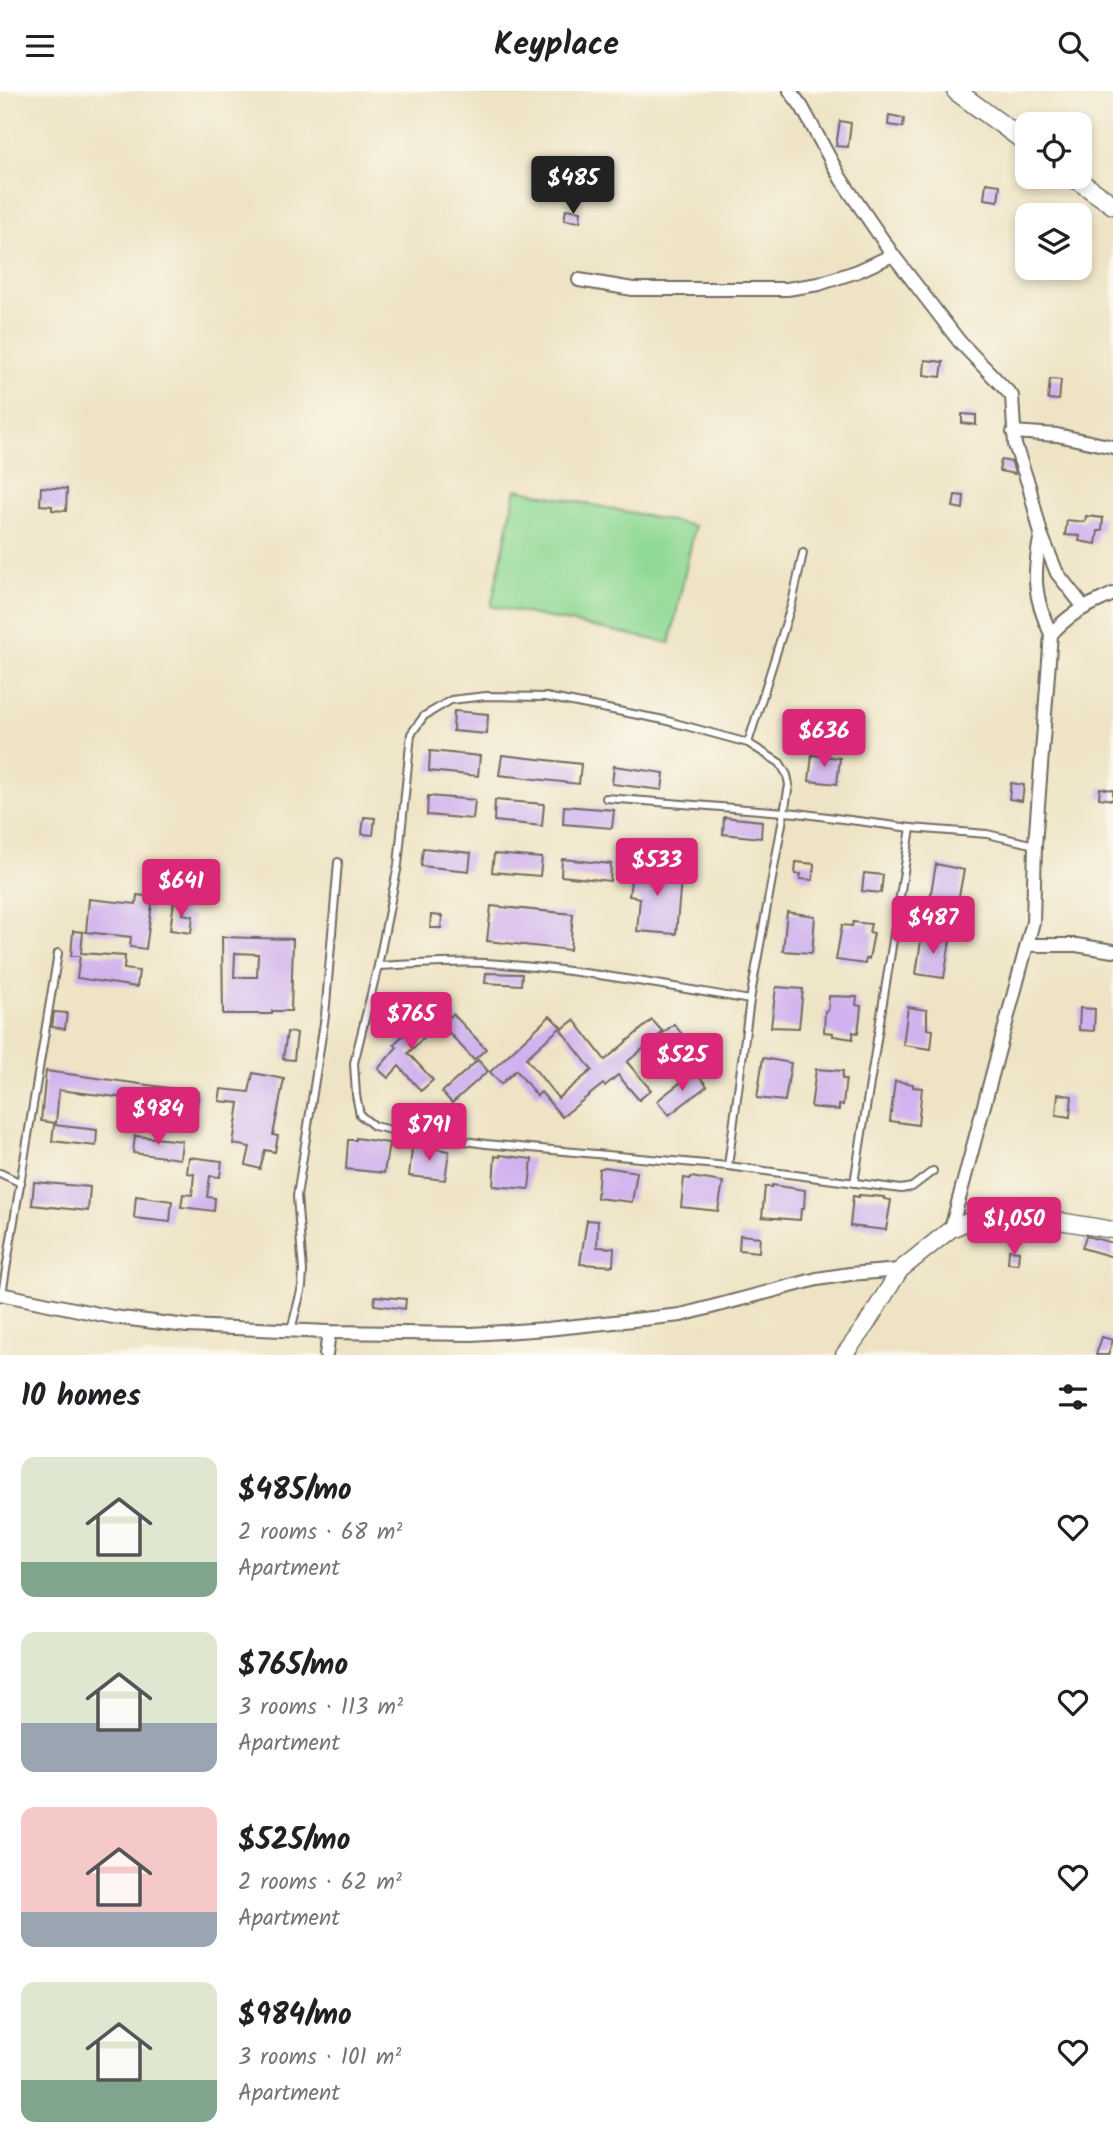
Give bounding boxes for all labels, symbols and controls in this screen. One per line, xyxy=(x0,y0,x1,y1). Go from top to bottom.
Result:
text: Keyplace xyxy=(494,20,619,71)
icon: menu xyxy=(21,27,59,65)
icon: search xyxy=(1054,27,1092,65)
map controls xyxy=(1015,112,1092,280)
button: locate xyxy=(1015,112,1092,189)
pin: $485 xyxy=(532,157,614,216)
text: $485 xyxy=(547,161,599,197)
button: layers xyxy=(1015,203,1092,280)
pin: $636 xyxy=(783,709,865,769)
text: $636 xyxy=(798,714,850,750)
pin: $533 xyxy=(616,839,698,898)
text: $533 xyxy=(632,843,682,879)
pin: $641 xyxy=(140,859,222,919)
text: $641 xyxy=(158,864,204,900)
pin: $487 xyxy=(892,897,974,956)
text: $487 xyxy=(908,901,958,937)
pin: $765 xyxy=(370,993,452,1052)
text: $765 xyxy=(387,997,435,1033)
pin: $525 xyxy=(641,1033,723,1093)
text: $525 xyxy=(657,1038,707,1074)
pin: $984 xyxy=(117,1087,199,1147)
text: $984 xyxy=(132,1092,184,1128)
pin: $791 xyxy=(388,1103,470,1163)
text: $791 xyxy=(407,1108,451,1144)
pin: $1,050 xyxy=(957,1197,1071,1257)
text: $1,050 xyxy=(983,1202,1045,1238)
text: 10 homes xyxy=(21,1373,141,1421)
icon: filters xyxy=(1054,1378,1092,1416)
text: $485/mo xyxy=(238,1467,352,1515)
icon: home xyxy=(77,1485,161,1569)
icon: heart xyxy=(1054,1508,1092,1546)
text: 2 rooms · 68 m² xyxy=(238,1515,402,1551)
text: Apartment xyxy=(238,1551,340,1587)
text: $765/mo xyxy=(238,1642,348,1690)
icon: home xyxy=(77,1660,161,1744)
icon: heart xyxy=(1054,1683,1092,1721)
text: 3 rooms · 113 m² xyxy=(238,1690,403,1726)
text: Apartment xyxy=(238,1726,340,1762)
text: $525/mo xyxy=(238,1817,350,1865)
icon: home xyxy=(77,1835,161,1919)
icon: heart xyxy=(1054,1858,1092,1896)
text: 2 rooms · 62 m² xyxy=(238,1865,402,1901)
text: Apartment xyxy=(238,1901,340,1937)
text: $984/mo xyxy=(238,1992,352,2040)
icon: home xyxy=(77,2010,161,2094)
icon: heart xyxy=(1054,2033,1092,2071)
text: 3 rooms · 101 m² xyxy=(238,2040,401,2076)
text: Apartment xyxy=(238,2076,340,2112)

